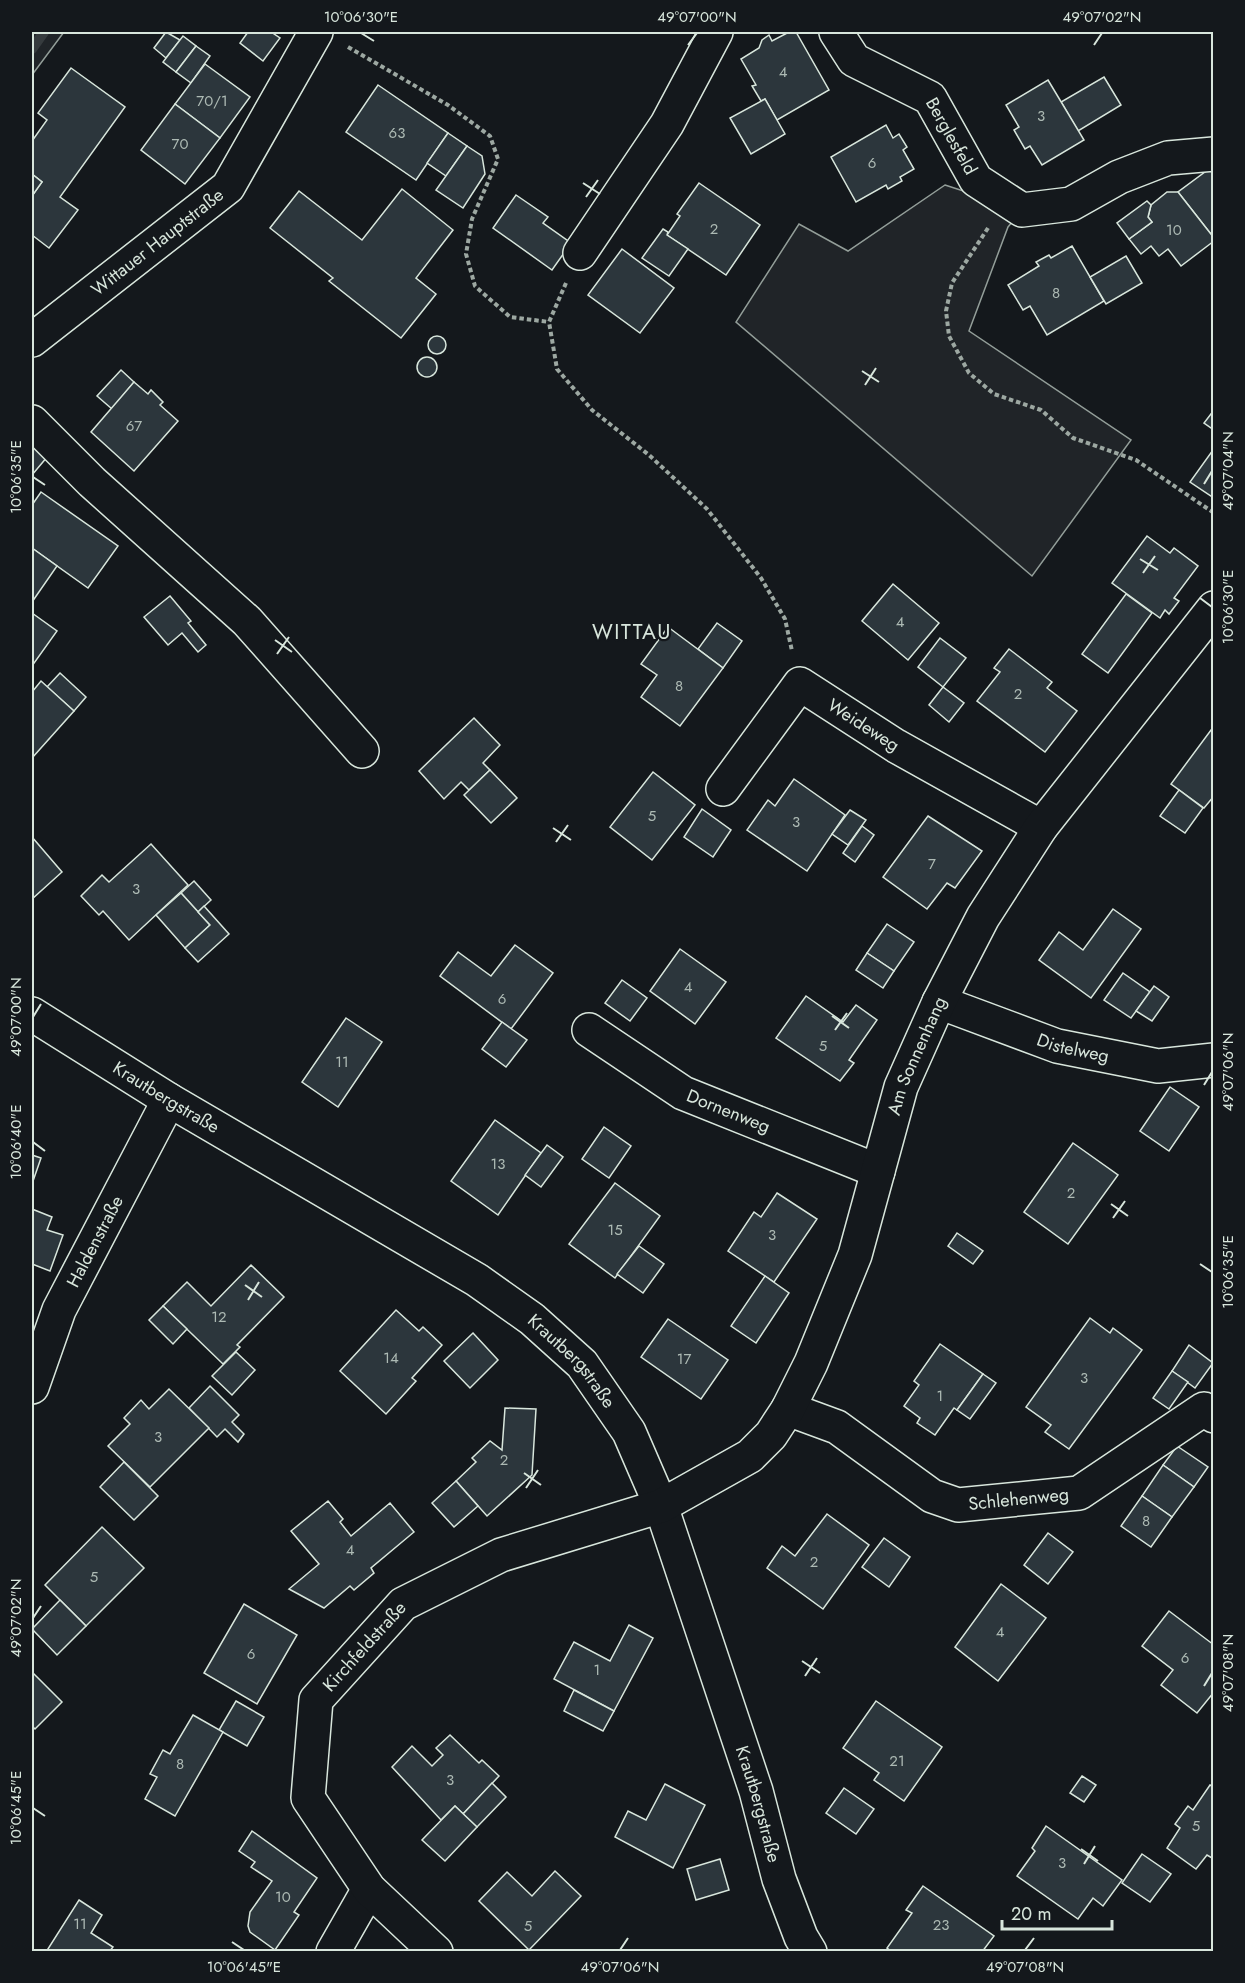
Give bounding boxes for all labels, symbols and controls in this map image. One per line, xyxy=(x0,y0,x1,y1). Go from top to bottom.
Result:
text: 10°06'30"E xyxy=(324,6,398,28)
text: 49°07'00"N xyxy=(657,6,737,28)
text: 49°07'02"N xyxy=(1063,6,1141,28)
house number: 4 xyxy=(779,61,788,83)
house number: 70/1 xyxy=(196,90,228,112)
street label: Berglesfeld xyxy=(919,93,984,180)
house number: 3 xyxy=(1037,105,1045,127)
house number: 63 xyxy=(389,122,405,144)
house number: 70 xyxy=(172,133,188,155)
house number: 6 xyxy=(868,152,876,174)
street label: Wittauer Hauptstraße xyxy=(86,182,229,302)
house number: 2 xyxy=(710,218,718,240)
house number: 10 xyxy=(1166,219,1182,241)
house number: 8 xyxy=(1052,282,1060,304)
house number: 67 xyxy=(126,415,142,437)
text: 49°07'04"N xyxy=(1217,431,1239,511)
text: 10°06'35"E xyxy=(5,440,27,514)
text: 10°06'30"E xyxy=(1217,570,1239,644)
house number: 4 xyxy=(896,611,905,633)
district label: WITTAU xyxy=(592,617,672,647)
house number: 8 xyxy=(675,675,683,697)
house number: 2 xyxy=(1014,683,1022,705)
street label: Weideweg xyxy=(823,692,905,758)
house number: 5 xyxy=(648,805,656,827)
house number: 3 xyxy=(792,811,800,833)
house number: 7 xyxy=(928,853,936,875)
house number: 3 xyxy=(132,878,140,900)
house number: 4 xyxy=(684,976,693,998)
text: 49°07'00"N xyxy=(5,977,27,1057)
house number: 6 xyxy=(498,988,506,1010)
street label: Am Sonnenhang xyxy=(881,992,953,1118)
street label: Distelweg xyxy=(1033,1027,1111,1069)
text: 49°07'06"N xyxy=(1217,1033,1239,1111)
house number: 5 xyxy=(819,1035,827,1057)
house number: 11 xyxy=(335,1051,349,1073)
street label: Krautbergstraße xyxy=(108,1055,224,1140)
street label: Dornenweg xyxy=(683,1083,774,1140)
text: 10°06'40"E xyxy=(5,1105,27,1179)
house number: 13 xyxy=(491,1153,505,1175)
house number: 2 xyxy=(1067,1182,1075,1204)
street label: Haldenstraße xyxy=(60,1191,130,1292)
house number: 15 xyxy=(607,1219,623,1241)
house number: 3 xyxy=(768,1224,776,1246)
text: 10°06'35"E xyxy=(1217,1235,1239,1309)
house number: 12 xyxy=(211,1306,227,1328)
street label: Krautbergstraße xyxy=(522,1308,622,1413)
house number: 14 xyxy=(383,1347,399,1369)
house number: 17 xyxy=(677,1348,691,1370)
house number: 3 xyxy=(1080,1367,1088,1389)
house number: 1 xyxy=(937,1385,943,1407)
house number: 3 xyxy=(154,1426,162,1448)
house number: 2 xyxy=(500,1449,508,1471)
street label: Schlehenweg xyxy=(967,1481,1070,1517)
house number: 8 xyxy=(1142,1510,1150,1532)
house number: 4 xyxy=(346,1539,355,1561)
house number: 2 xyxy=(810,1551,818,1573)
house number: 5 xyxy=(90,1566,98,1588)
text: 49°07'02"N xyxy=(5,1579,27,1657)
street label: Kirchfeldstraße xyxy=(317,1596,412,1697)
house number: 4 xyxy=(996,1621,1005,1643)
text: 49°07'08"N xyxy=(1217,1634,1239,1712)
house number: 6 xyxy=(247,1643,255,1665)
house number: 6 xyxy=(1181,1647,1189,1669)
house number: 1 xyxy=(594,1659,600,1681)
street label: Krautbergstraße xyxy=(729,1742,787,1865)
house number: 21 xyxy=(889,1750,905,1772)
house number: 8 xyxy=(176,1753,184,1775)
house number: 3 xyxy=(446,1769,454,1791)
text: 10°06'45"E xyxy=(5,1771,27,1845)
house number: 5 xyxy=(1192,1815,1200,1837)
house number: 3 xyxy=(1058,1852,1066,1874)
house number: 10 xyxy=(275,1886,291,1908)
scale bar xyxy=(1002,1893,1112,1931)
text: 20 m xyxy=(1011,1901,1051,1927)
house number: 11 xyxy=(73,1913,87,1935)
house number: 23 xyxy=(933,1914,949,1936)
house number: 5 xyxy=(524,1915,532,1937)
text: 10°06'45"E xyxy=(207,1956,281,1978)
text: 49°07'06"N xyxy=(581,1956,659,1978)
text: 49°07'08"N xyxy=(986,1956,1064,1978)

